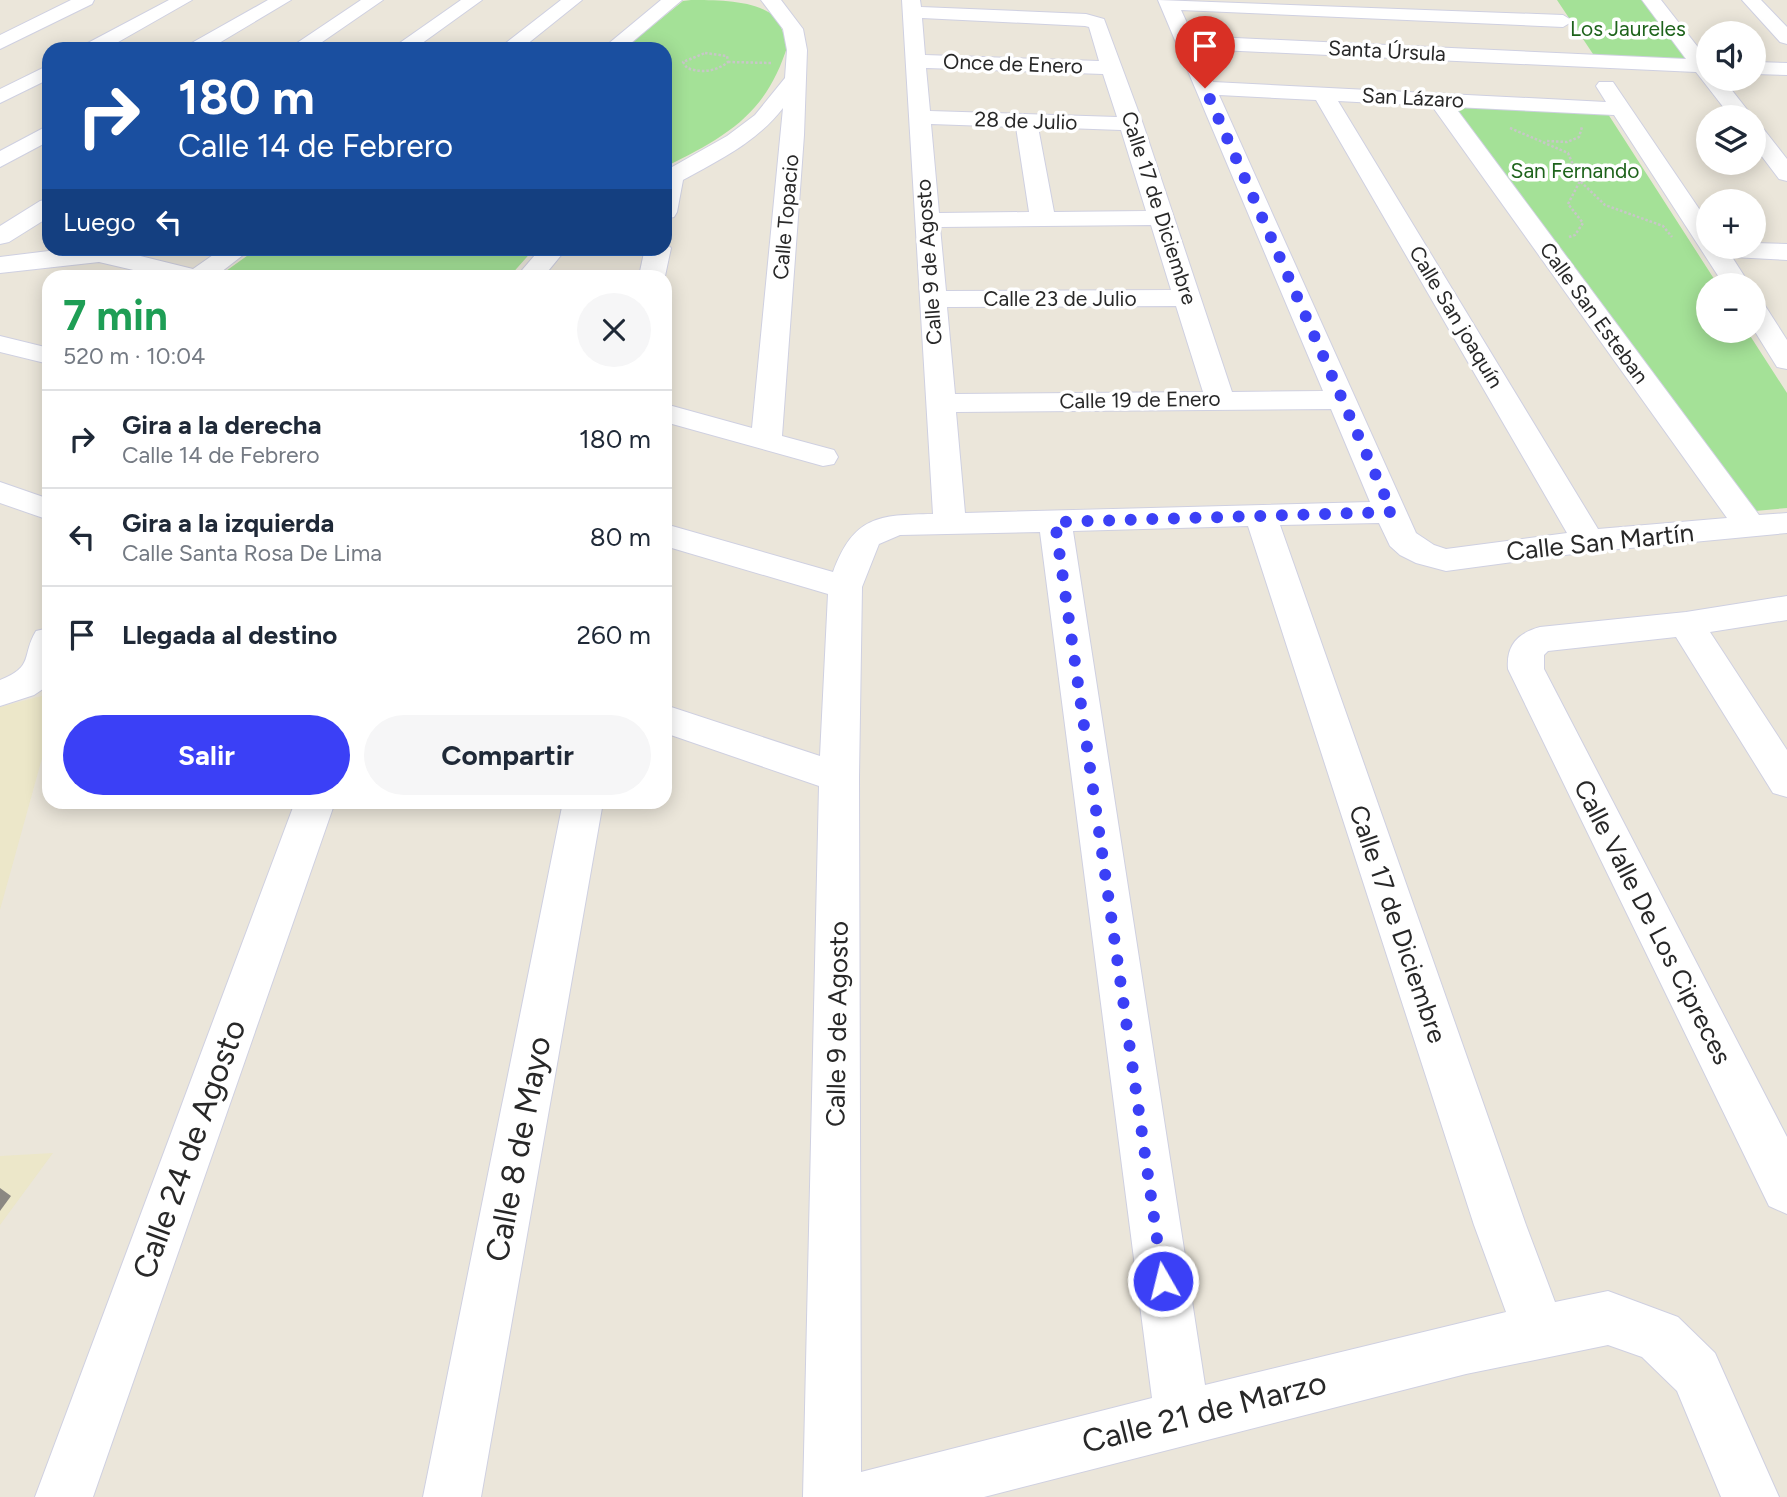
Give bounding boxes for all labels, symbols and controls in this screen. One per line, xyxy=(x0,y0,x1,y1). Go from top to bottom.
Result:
pin xyxy=(1175,16,1235,88)
park label: Los Jaureles xyxy=(1570,16,1686,41)
map controls xyxy=(1696,21,1766,343)
button: sound xyxy=(1696,21,1766,91)
icon: arrive xyxy=(1186,27,1224,65)
street label: Santa Úrsula xyxy=(1328,35,1447,66)
street label: Once de Enero xyxy=(943,49,1083,78)
text: 180 m xyxy=(178,67,315,126)
icon: right xyxy=(63,70,154,161)
street label: San Lázaro xyxy=(1361,82,1465,113)
button: layers xyxy=(1696,105,1766,175)
street label: 28 de Julio xyxy=(974,106,1078,135)
street label: Calle 17 de Diciembre xyxy=(1116,108,1203,308)
text: Calle 14 de Febrero xyxy=(178,127,453,165)
street label: Calle Topacio xyxy=(768,153,803,281)
park label: San Fernando xyxy=(1511,158,1640,183)
street label: Calle 9 de Agosto xyxy=(910,178,947,346)
button: + xyxy=(1696,189,1766,259)
icon: left xyxy=(150,203,188,241)
text: Luego xyxy=(63,206,136,238)
street label: Calle San Esteban xyxy=(1535,237,1654,388)
street label: Calle San joaquín xyxy=(1404,241,1509,392)
button: − xyxy=(1696,273,1766,343)
street label: Calle 23 de Julio xyxy=(983,286,1137,311)
text: 7 min xyxy=(63,290,168,341)
button: close xyxy=(577,293,651,367)
text: 520 m · 10:04 xyxy=(63,342,205,370)
street label: Calle 19 de Enero xyxy=(1059,386,1221,413)
text: Gira a la derecha xyxy=(122,409,322,441)
icon: right xyxy=(63,420,101,458)
text: 180 m xyxy=(579,423,651,455)
text: Calle 14 de Febrero xyxy=(122,441,320,469)
text: Gira a la izquierda xyxy=(122,507,334,539)
street label: Calle San Martín xyxy=(1505,516,1695,568)
icon: left xyxy=(63,518,101,556)
text: 80 m xyxy=(590,521,651,553)
text: Calle Santa Rosa De Lima xyxy=(122,539,382,567)
icon: arrive xyxy=(63,616,101,654)
text: Llegada al destino xyxy=(122,619,337,651)
text: 260 m xyxy=(577,619,651,651)
button: Salir xyxy=(63,715,350,795)
button: Compartir xyxy=(364,715,651,795)
street label: Calle Valle De Los Cipreces xyxy=(1567,774,1739,1070)
street label: Calle 17 de Diciembre xyxy=(1342,801,1454,1047)
street label: Calle 9 de Agosto xyxy=(819,921,855,1127)
street label: Calle 24 de Agosto xyxy=(124,1014,254,1284)
street label: Calle 8 de Mayo xyxy=(478,1033,558,1265)
position arrow xyxy=(1126,1244,1200,1318)
street label: Calle 21 de Marzo xyxy=(1078,1363,1330,1461)

